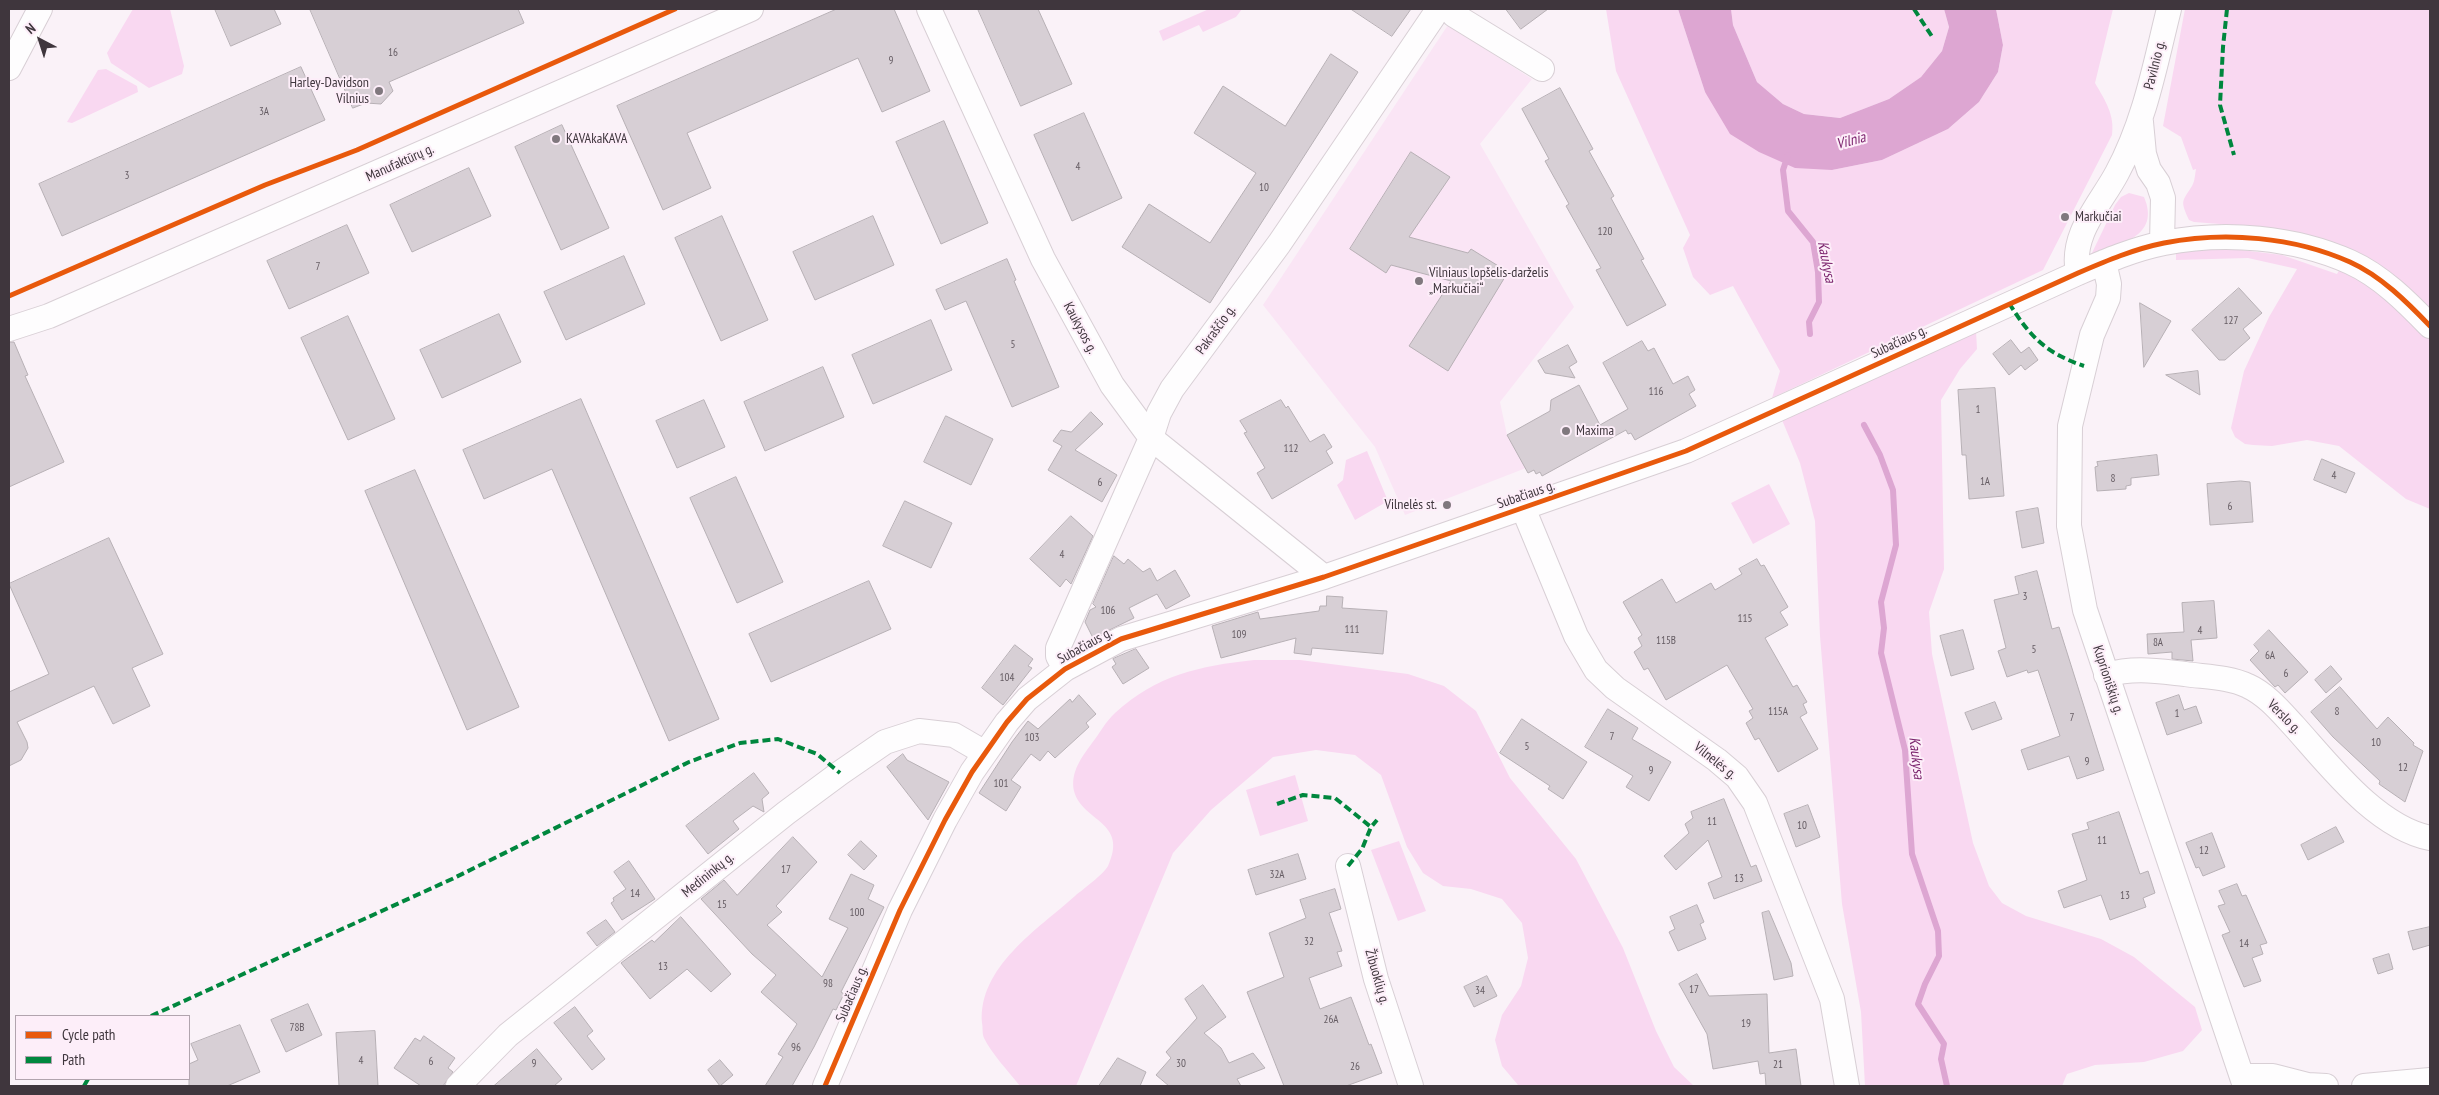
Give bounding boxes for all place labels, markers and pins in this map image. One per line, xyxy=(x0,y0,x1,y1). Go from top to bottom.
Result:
place label: Harley-Davidson Vilnius xyxy=(290,75,369,108)
marker: Harley-Davidson Vilnius xyxy=(373,85,385,97)
place label: KAVAkaKAVA xyxy=(566,131,627,147)
marker: KAVAkaKAVA xyxy=(550,133,562,145)
place label: Markučiai xyxy=(2075,209,2122,225)
marker: Markučiai xyxy=(2059,211,2071,223)
place label: Vilniaus lopšelis-darželis „Markučiai“ xyxy=(1429,265,1549,298)
marker: Vilniaus lopšelis-darželis „Markučiai“ xyxy=(1413,275,1425,287)
place label: Maxima xyxy=(1576,423,1614,439)
marker: Maxima xyxy=(1560,425,1572,437)
place label: Vilnelės st. xyxy=(1384,497,1437,513)
marker: Vilnelės st. xyxy=(1441,499,1453,511)

